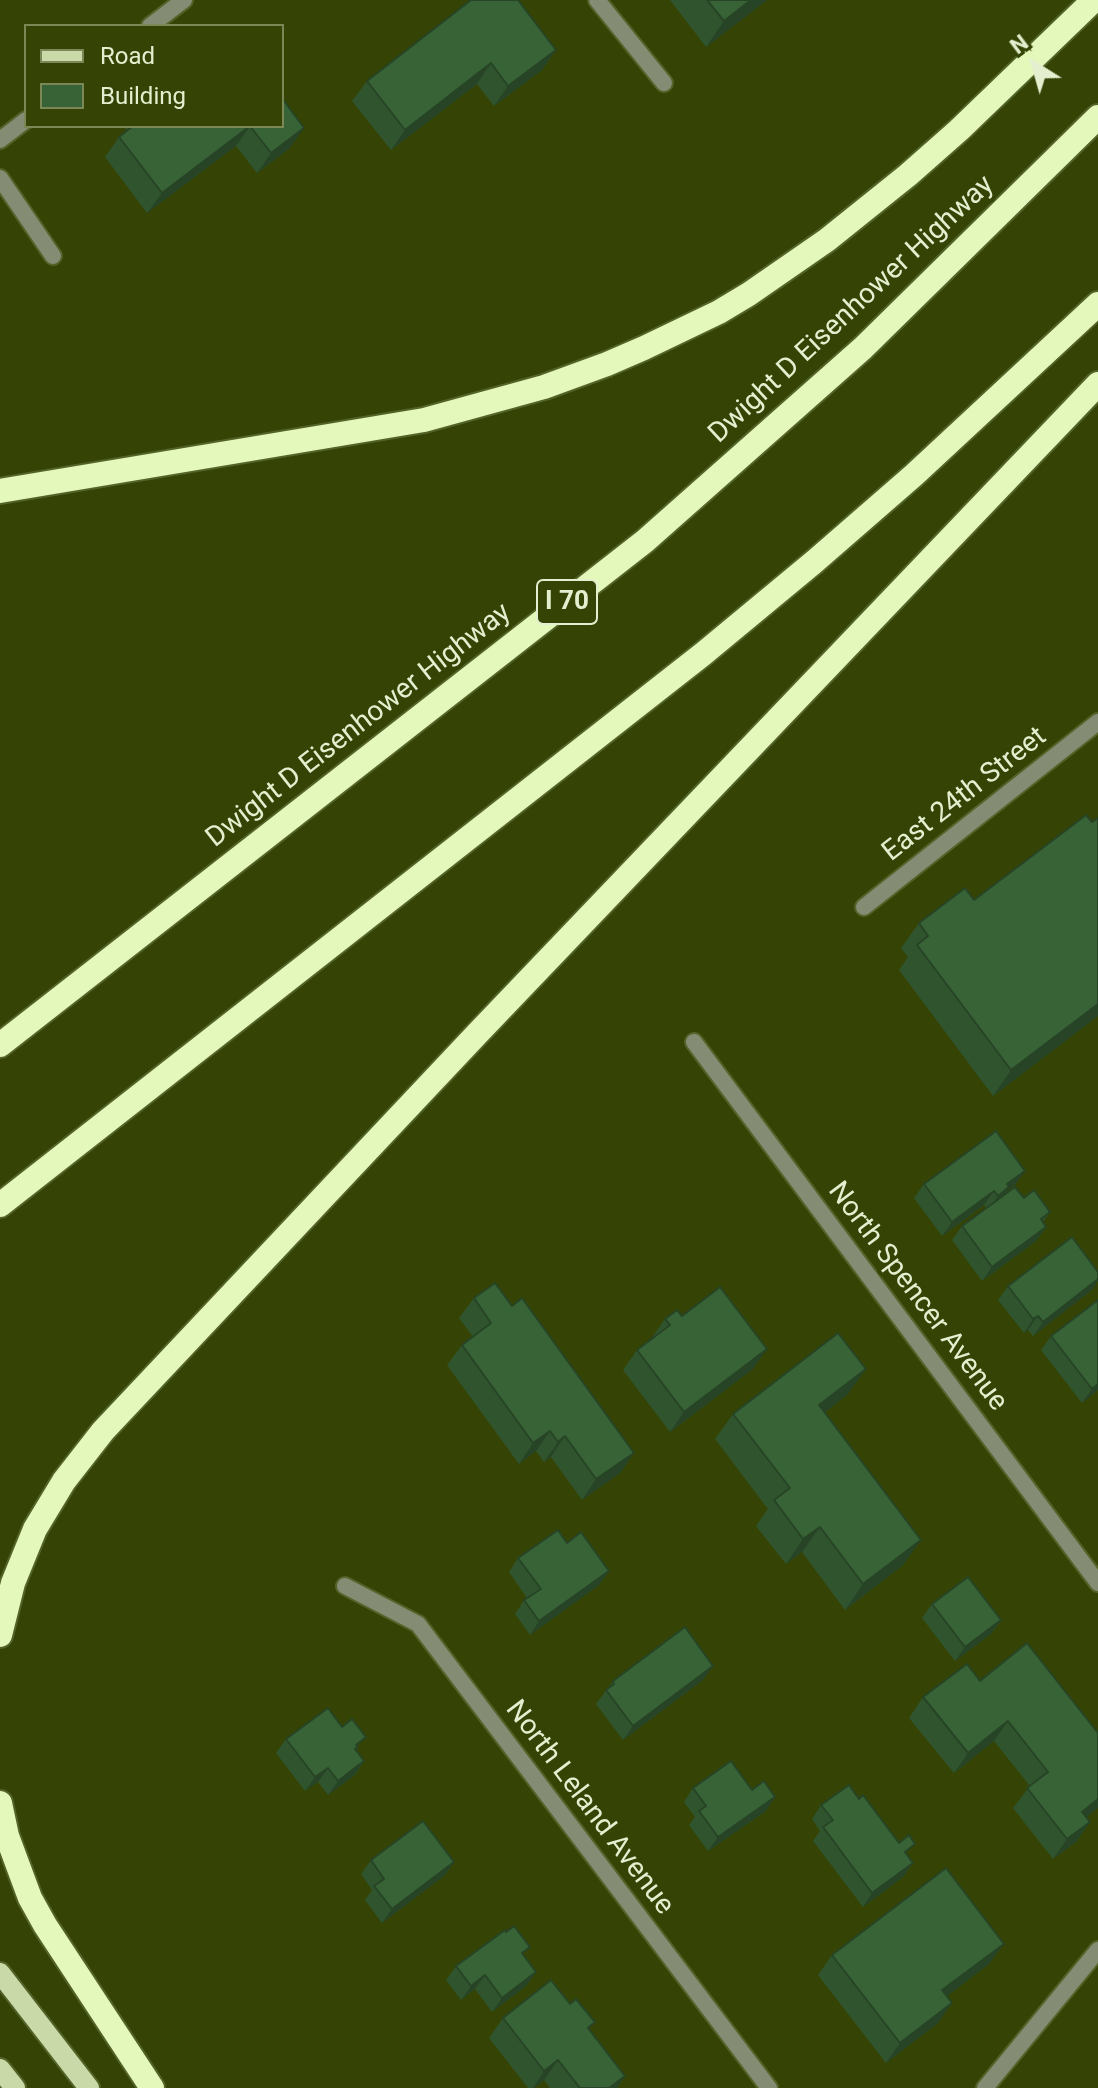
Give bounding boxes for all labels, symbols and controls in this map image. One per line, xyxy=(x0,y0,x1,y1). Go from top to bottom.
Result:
legend xyxy=(24,24,284,128)
north arrow xyxy=(994,24,1074,104)
text: N xyxy=(1006,30,1033,59)
text: Road xyxy=(100,42,155,70)
text: Building xyxy=(100,82,186,110)
street label: Dwight D Eisenhower Highway xyxy=(703,169,1001,451)
road number: I 70 xyxy=(537,580,597,624)
street label: Dwight D Eisenhower Highway xyxy=(200,597,518,855)
street label: East 24th Street xyxy=(876,721,1054,869)
street label: North Spencer Avenue xyxy=(820,1176,1014,1418)
street label: North Leland Avenue xyxy=(498,1694,680,1922)

